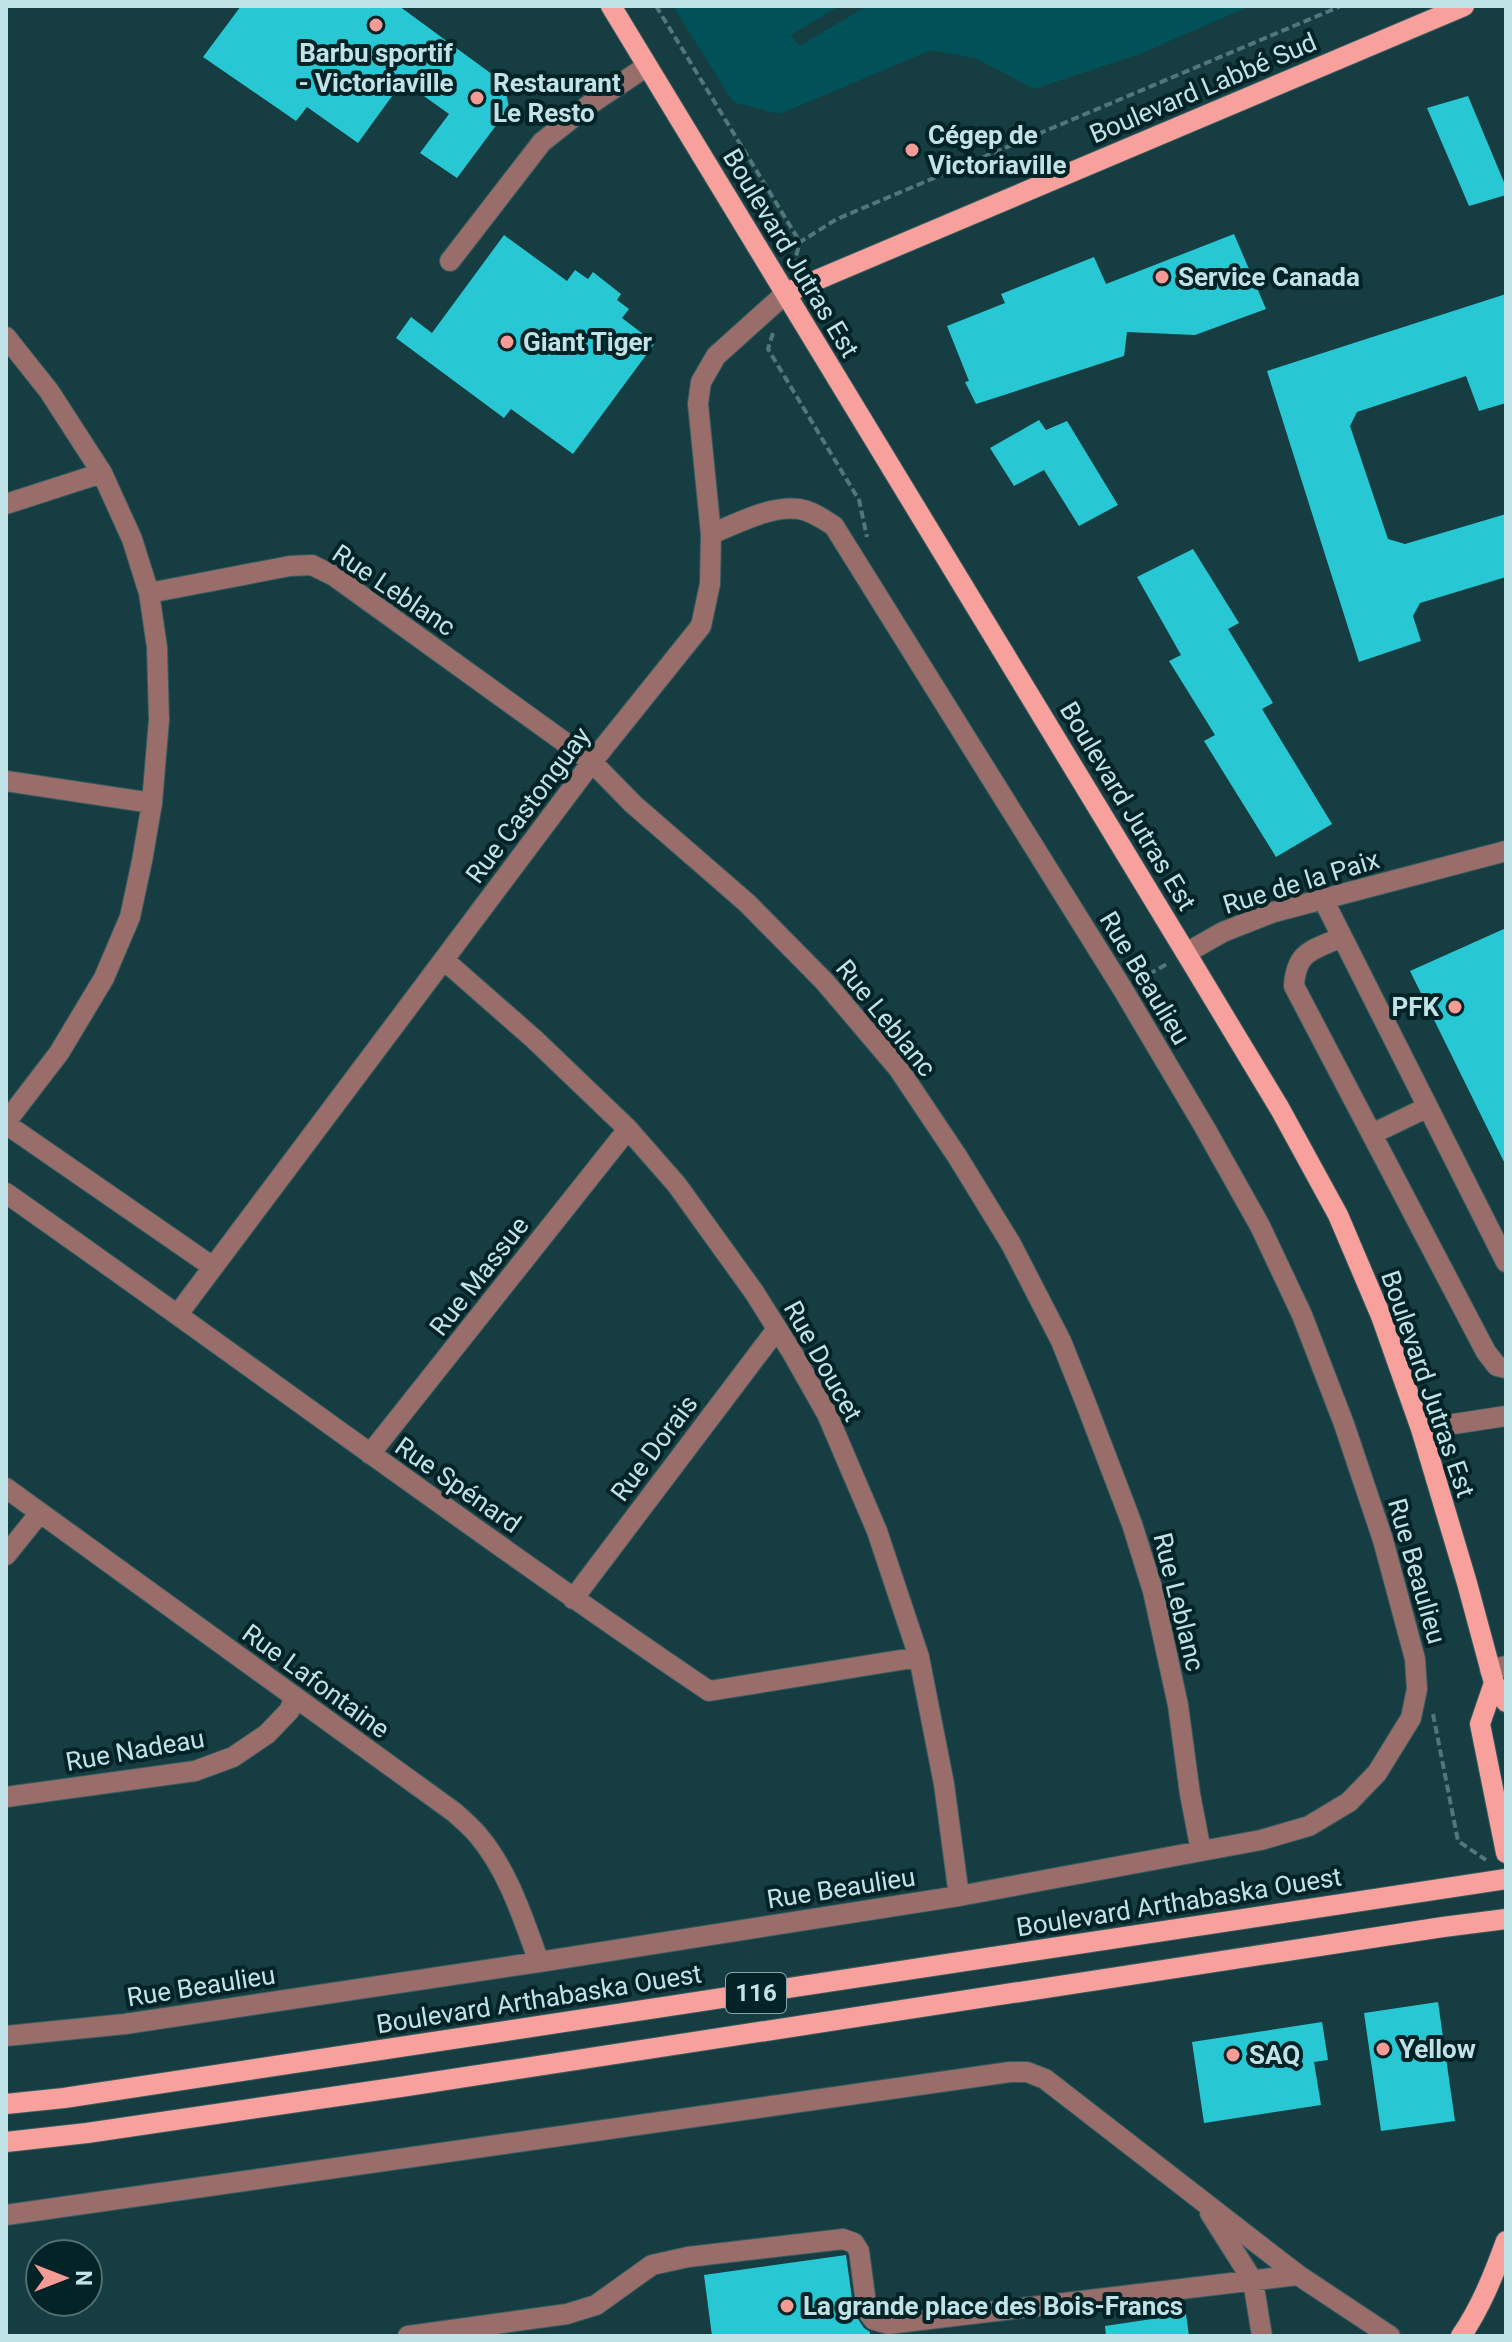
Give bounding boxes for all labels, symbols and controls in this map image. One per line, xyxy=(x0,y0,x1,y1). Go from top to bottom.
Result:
marker: Barbu sportif - Victoriaville xyxy=(367,16,385,34)
street label: Boulevard Labbé Sud xyxy=(1085,27,1321,149)
place label: Barbu sportif - Victoriaville xyxy=(298,38,454,98)
place label: Restaurant Le Resto xyxy=(493,68,621,128)
marker: Restaurant Le Resto xyxy=(468,89,486,107)
place label: Cégep de Victoriaville xyxy=(928,120,1067,180)
marker: Cégep de Victoriaville xyxy=(903,141,921,159)
street label: Boulevard Jutras Est xyxy=(717,143,865,363)
place label: Service Canada xyxy=(1178,262,1360,292)
marker: Service Canada xyxy=(1153,268,1171,286)
place label: Giant Tiger xyxy=(523,327,653,357)
marker: Giant Tiger xyxy=(498,333,516,351)
street label: Rue Leblanc xyxy=(327,538,461,642)
street label: Boulevard Jutras Est xyxy=(1054,696,1202,916)
street label: Rue Castonguay xyxy=(460,721,596,889)
street label: Rue de la Paix xyxy=(1219,844,1383,920)
street label: Rue Beaulieu xyxy=(1094,906,1196,1050)
street label: Rue Leblanc xyxy=(830,954,942,1082)
place label: PFK xyxy=(1391,992,1439,1022)
marker: PFK xyxy=(1446,998,1464,1016)
street label: Rue Massue xyxy=(423,1211,535,1341)
street label: Boulevard Jutras Est xyxy=(1375,1267,1481,1501)
street label: Rue Doucet xyxy=(778,1296,868,1426)
street label: Rue Dorais xyxy=(605,1389,703,1507)
street label: Rue Spénard xyxy=(390,1431,526,1539)
street label: Rue Beaulieu xyxy=(1382,1495,1452,1647)
street label: Rue Leblanc xyxy=(1147,1530,1211,1674)
street label: Rue Lafontaine xyxy=(237,1618,395,1744)
street label: Rue Nadeau xyxy=(63,1723,207,1777)
street label: Rue Beaulieu xyxy=(765,1861,917,1915)
street label: Boulevard Arthabaska Ouest xyxy=(1014,1861,1344,1943)
street label: Boulevard Arthabaska Ouest xyxy=(374,1958,704,2040)
street label: Rue Beaulieu xyxy=(125,1959,277,2013)
road number: 116 xyxy=(726,1973,786,2013)
place label: Yellow xyxy=(1399,2034,1476,2064)
place label: SAQ xyxy=(1249,2040,1300,2070)
marker: Yellow xyxy=(1374,2040,1392,2058)
marker: SAQ xyxy=(1224,2046,1242,2064)
north arrow xyxy=(24,2238,104,2318)
text: N xyxy=(71,2270,96,2286)
place label: La grande place des Bois-Francs xyxy=(803,2291,1183,2321)
marker: La grande place des Bois-Francs xyxy=(778,2297,796,2315)

